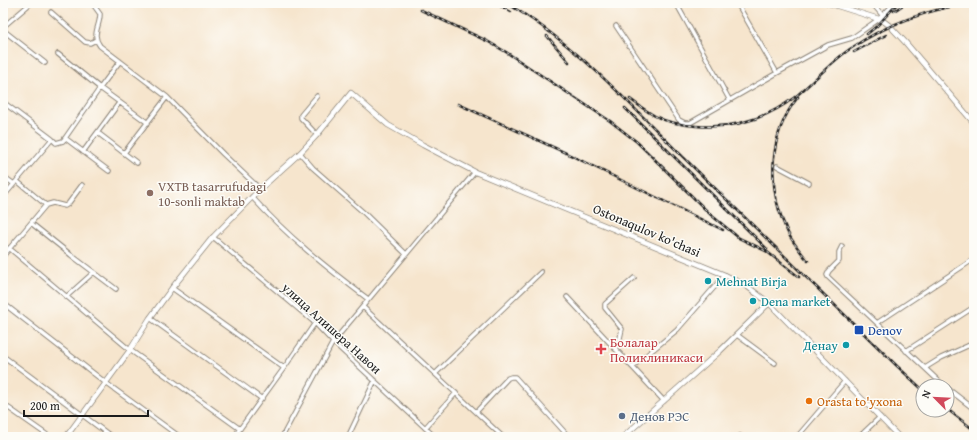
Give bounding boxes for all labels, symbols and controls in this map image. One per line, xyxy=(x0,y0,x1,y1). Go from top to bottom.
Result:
place label: VXTB tasarrufudagi 10-sonli maktab xyxy=(158,177,267,211)
marker: VXTB tasarrufudagi 10-sonli maktab xyxy=(145,188,155,198)
street label: Ostonaqulov ko'chasi xyxy=(590,199,704,262)
place label: Mehnat Birja xyxy=(716,272,788,291)
marker: Mehnat Birja xyxy=(703,276,713,286)
street label: улица Алишера Навои xyxy=(277,278,386,379)
place label: Dena market xyxy=(761,292,831,311)
marker: Dena market xyxy=(748,296,758,306)
place label: Denov xyxy=(868,321,903,340)
marker: Denov xyxy=(853,324,865,336)
place label: Болалар Поликлиникаси xyxy=(610,333,704,367)
place label: Денау xyxy=(802,336,838,355)
marker: Денау xyxy=(841,340,851,350)
marker: Болалар Поликлиникаси xyxy=(595,343,607,355)
north arrow xyxy=(915,378,955,418)
text: N xyxy=(917,387,935,401)
scale bar xyxy=(24,392,148,418)
place label: Orasta to'yxona xyxy=(817,392,903,411)
marker: Orasta to'yxona xyxy=(804,396,814,406)
text: 200 m xyxy=(30,397,60,414)
place label: Денов РЭС xyxy=(629,407,689,426)
marker: Денов РЭС xyxy=(617,411,627,421)

